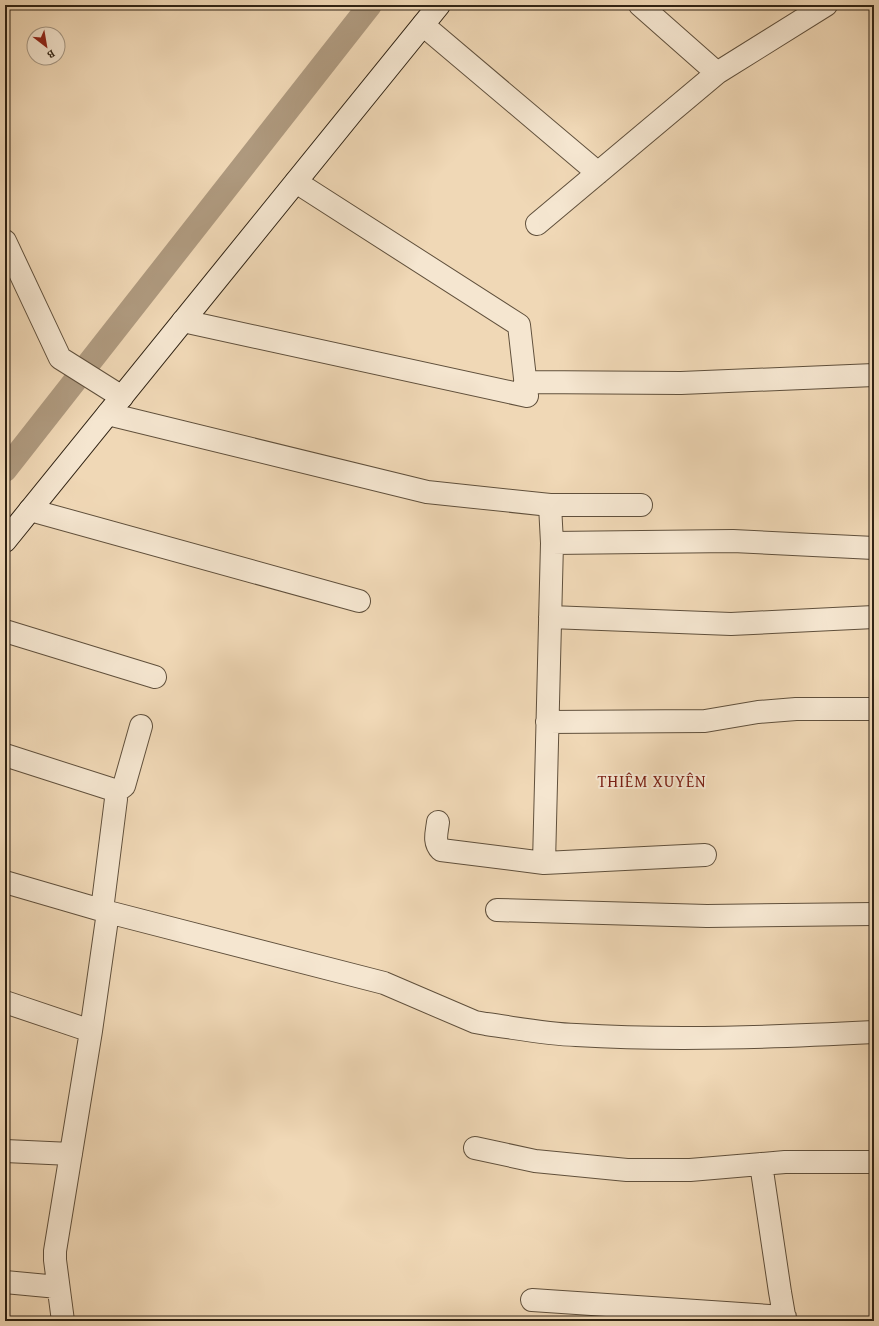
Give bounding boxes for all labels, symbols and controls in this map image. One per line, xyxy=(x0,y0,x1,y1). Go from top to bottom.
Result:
north arrow xyxy=(26,26,66,66)
text: B xyxy=(44,46,58,63)
district label: THIÊM XUYÊN xyxy=(598,769,706,793)

